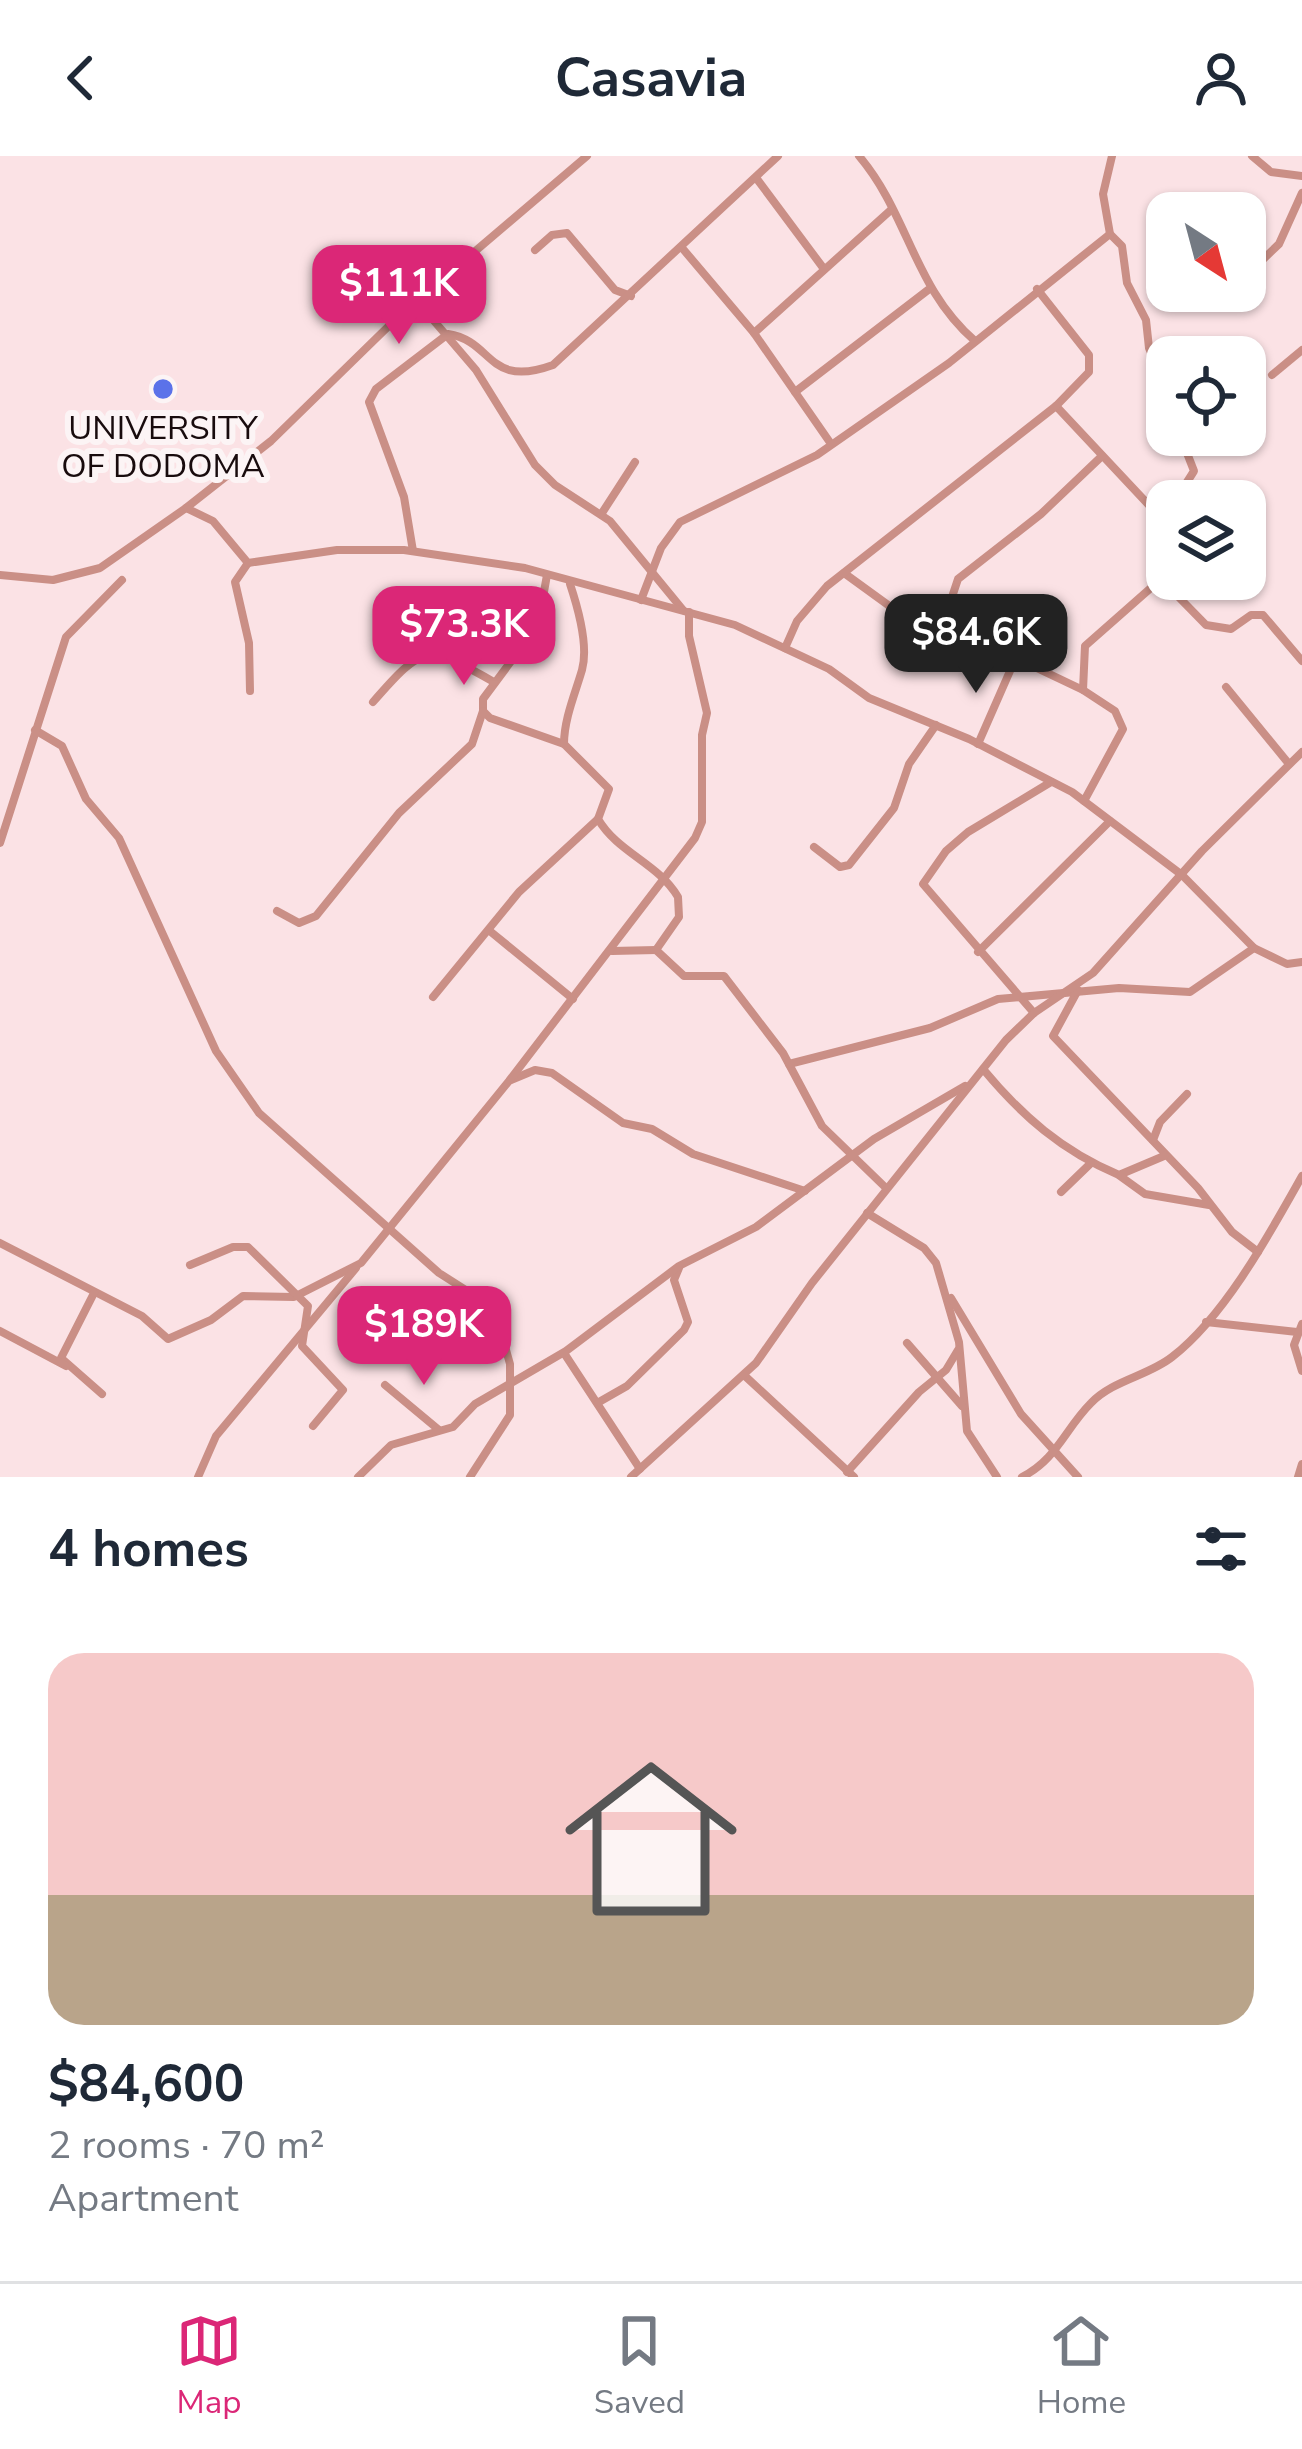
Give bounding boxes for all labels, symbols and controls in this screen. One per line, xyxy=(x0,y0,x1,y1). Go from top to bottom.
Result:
text: Casavia xyxy=(555,41,747,115)
icon: back xyxy=(48,45,114,111)
icon: person xyxy=(1188,45,1254,111)
north arrow xyxy=(1146,192,1266,312)
map controls xyxy=(1146,192,1266,600)
pin: $111K xyxy=(315,245,483,347)
text: $111K xyxy=(339,257,459,310)
button: locate xyxy=(1146,336,1266,456)
marker: UNIVERSITY OF DODOMA xyxy=(150,376,176,402)
place label: UNIVERSITY OF DODOMA xyxy=(61,406,265,489)
button: layers xyxy=(1146,480,1266,600)
pin: $73.3K xyxy=(366,586,562,688)
pin: $84.6K xyxy=(878,594,1074,696)
text: $73.3K xyxy=(399,598,529,651)
text: $84.6K xyxy=(911,606,1041,659)
pin: $189K xyxy=(340,1286,508,1388)
text: $189K xyxy=(364,1298,484,1351)
text: 4 homes xyxy=(48,1514,249,1584)
icon: filters xyxy=(1188,1516,1254,1582)
icon: home xyxy=(543,1731,759,1947)
text: $84,600 xyxy=(48,2049,244,2119)
text: 2 rooms · 70 m² xyxy=(48,2119,325,2172)
text: Apartment xyxy=(48,2172,238,2225)
tab: Map xyxy=(176,2308,242,2425)
tab: Saved xyxy=(594,2308,685,2425)
tab: Home xyxy=(1037,2308,1126,2425)

